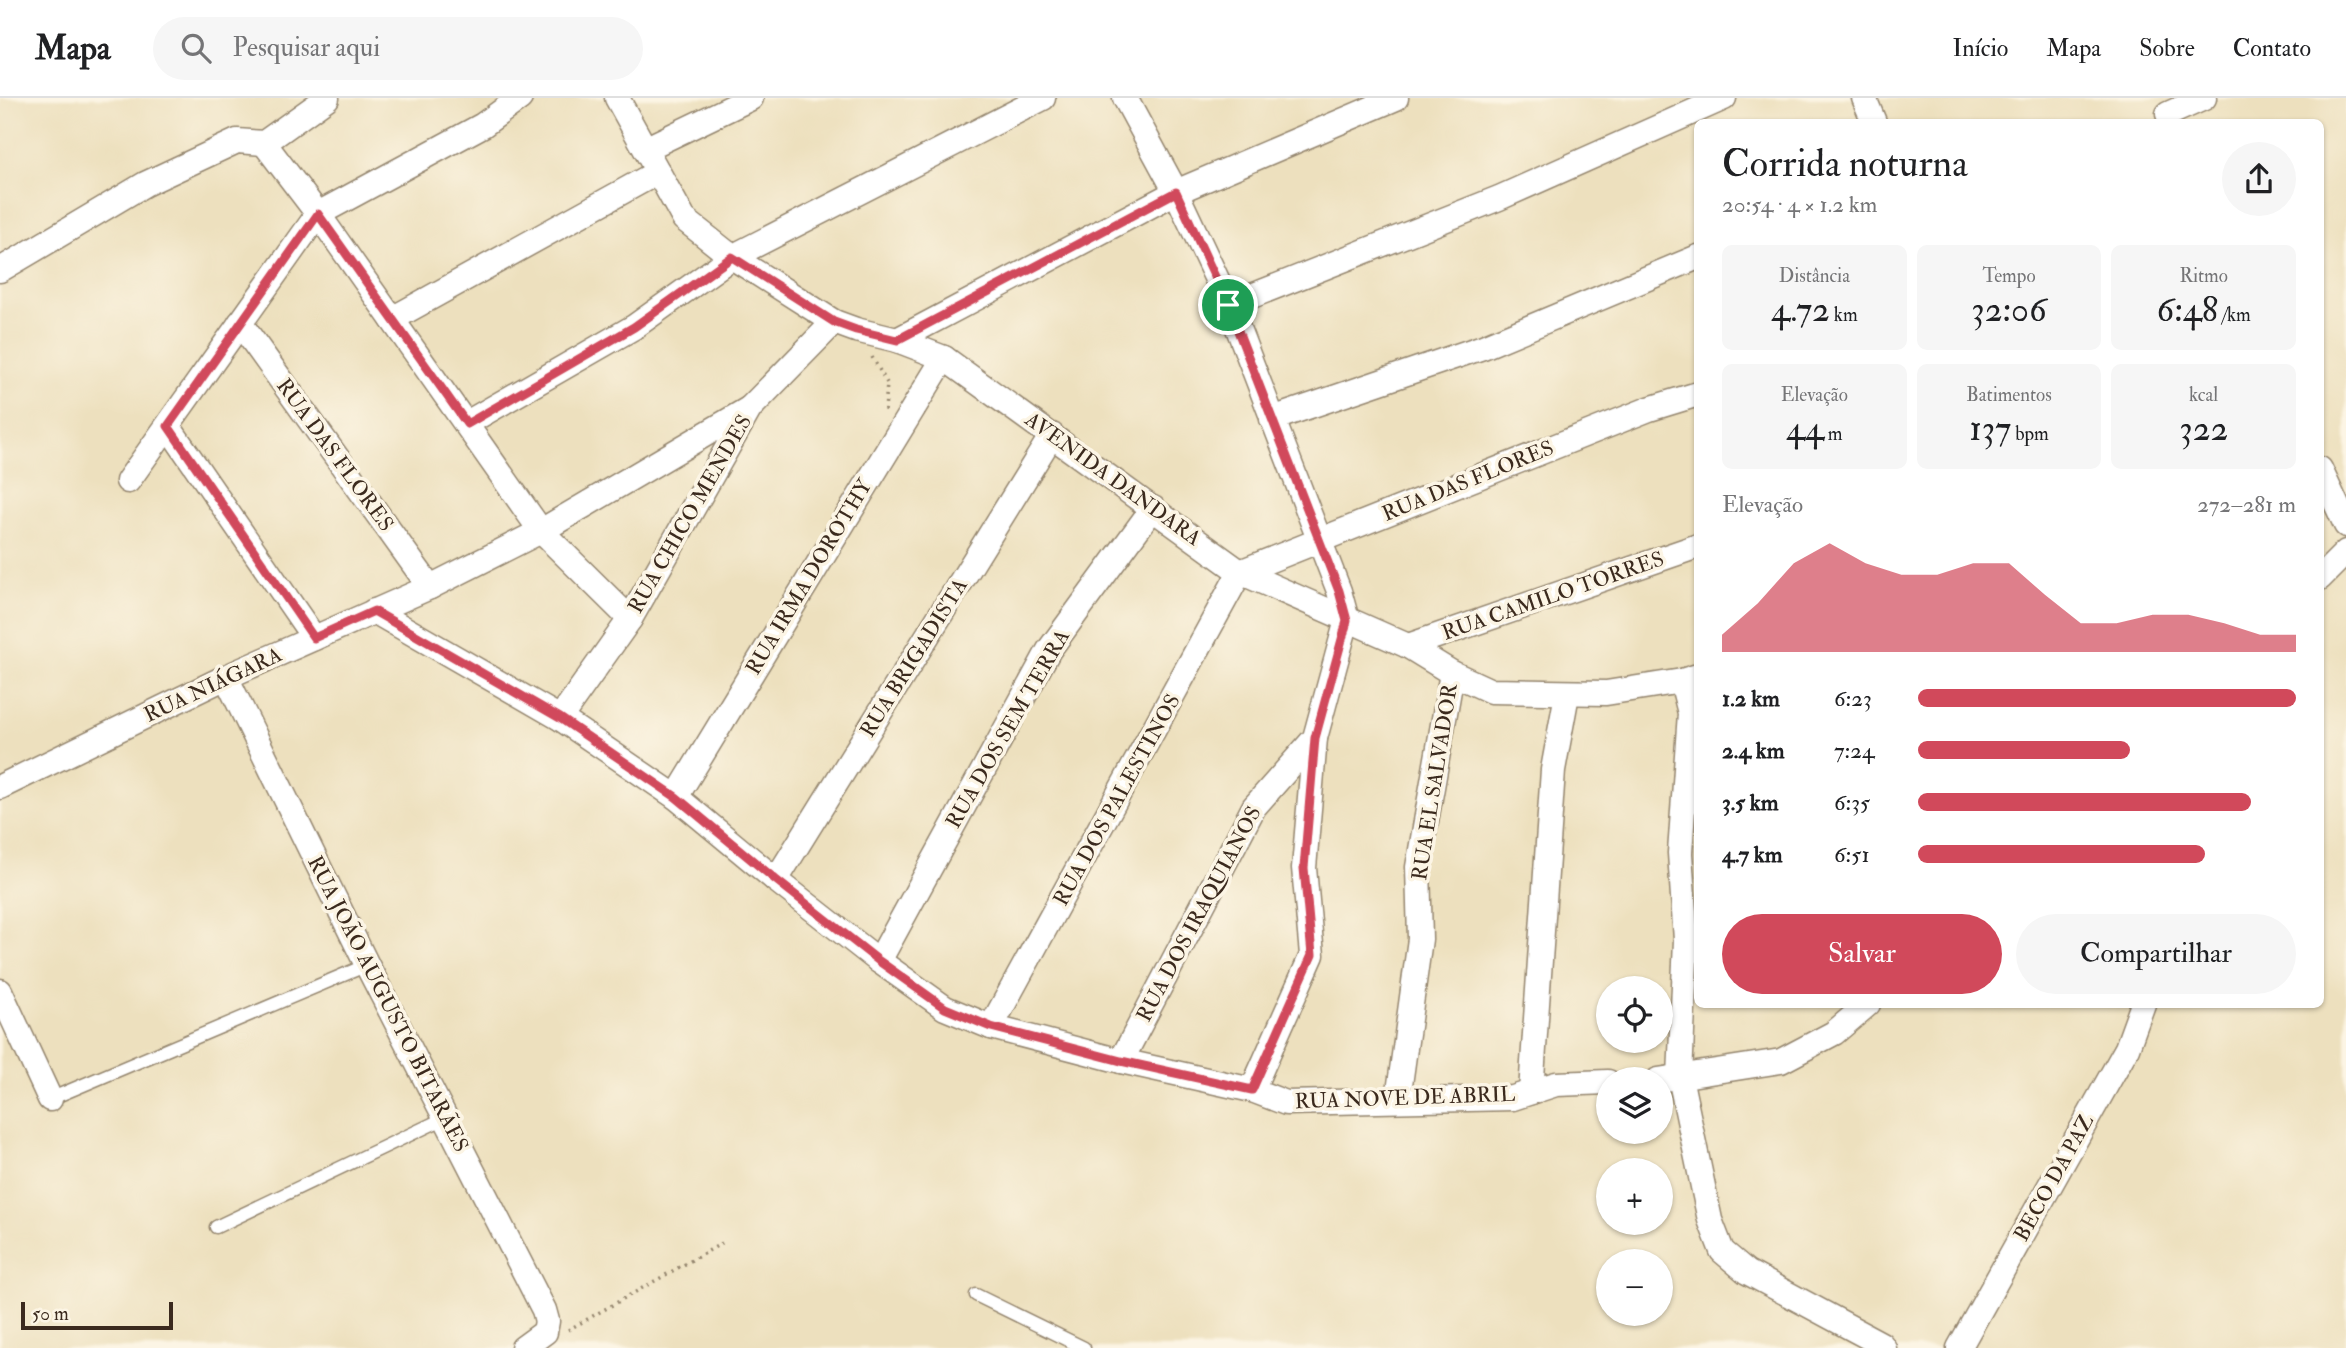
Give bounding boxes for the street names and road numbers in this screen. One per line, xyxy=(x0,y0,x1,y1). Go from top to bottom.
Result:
street label: RUA DAS FLORES xyxy=(270,373,400,537)
street label: AVENIDA DANDARA xyxy=(1019,405,1206,552)
street label: RUA CHICO MENDES xyxy=(622,410,758,618)
street label: RUA DAS FLORES xyxy=(1378,434,1558,528)
street label: RUA IRMA DOROTHY xyxy=(740,474,878,680)
street label: RUA CAMILO TORRES xyxy=(1439,545,1667,647)
street label: RUA BRIGADISTA xyxy=(854,573,974,743)
street label: RUA DOS SEM TERRA xyxy=(940,625,1076,833)
street label: RUA NIÁGARA xyxy=(140,641,286,729)
street label: RUA EL SALVADOR xyxy=(1406,681,1464,882)
street label: RUA DOS PALESTINOS xyxy=(1048,689,1186,911)
street label: RUA DOS IRAQUIANOS xyxy=(1131,802,1267,1026)
street label: RUA JOÃO AUGUSTO BITARÃES xyxy=(301,851,475,1157)
street label: RUA NOVE DE ABRIL xyxy=(1294,1081,1516,1115)
street label: BECO DA PAZ xyxy=(2008,1110,2100,1246)

